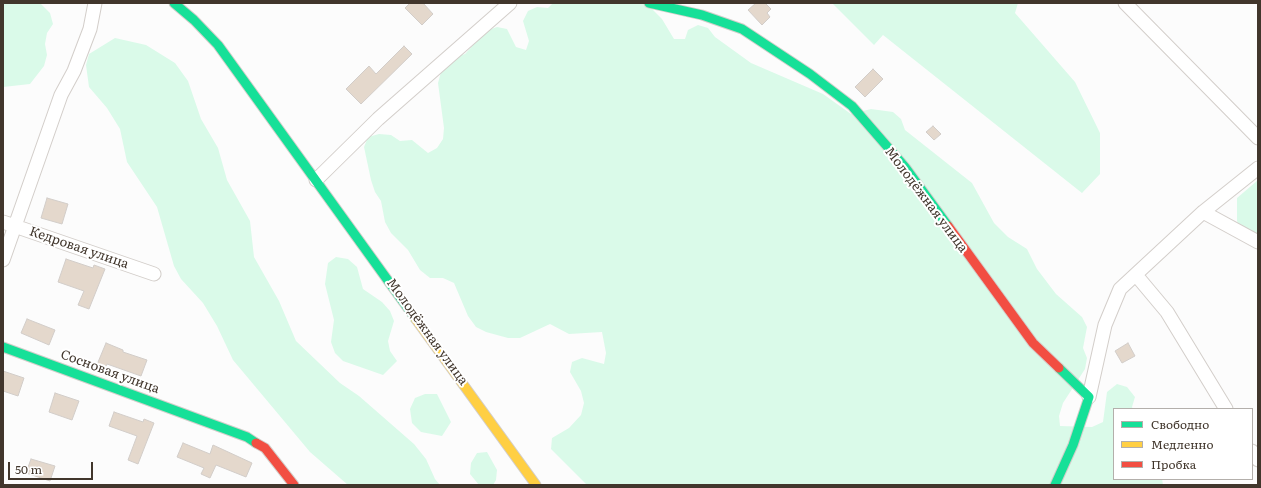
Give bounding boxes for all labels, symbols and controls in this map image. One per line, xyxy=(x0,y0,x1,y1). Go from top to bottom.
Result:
street label: Молодёжная улица xyxy=(881,144,971,256)
street label: Кедровая улица xyxy=(27,224,131,272)
street label: Молодёжная улица xyxy=(383,276,471,388)
street label: Сосновая улица xyxy=(58,347,162,397)
legend xyxy=(1113,408,1253,480)
text: Свободно xyxy=(1151,415,1209,433)
text: Медленно xyxy=(1151,435,1214,453)
scale bar xyxy=(10,454,95,480)
text: Пробка xyxy=(1151,455,1196,473)
text: 50 m xyxy=(15,460,42,478)

